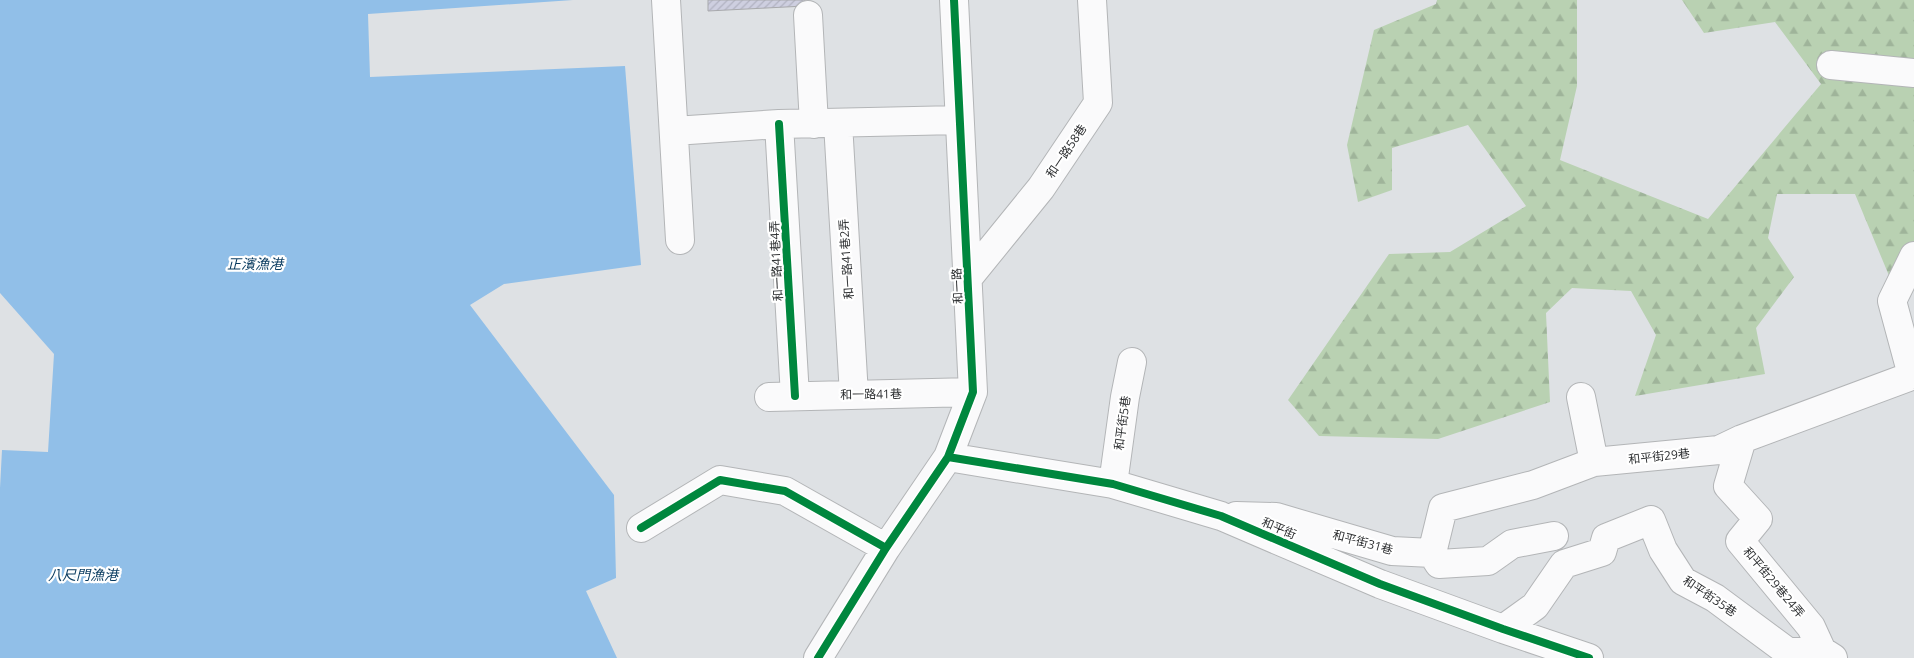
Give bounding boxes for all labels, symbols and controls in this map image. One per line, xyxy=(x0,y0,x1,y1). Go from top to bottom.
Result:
street label: 和一路58巷 xyxy=(1042,121,1090,181)
street label: 和一路41巷2弄 xyxy=(835,218,857,300)
street label: 和一路41巷4弄 xyxy=(765,220,787,302)
water label: 正濱漁港 xyxy=(227,254,285,273)
street label: 和一路 xyxy=(948,268,966,304)
street label: 和一路41巷 xyxy=(840,385,902,403)
street label: 和平街5巷 xyxy=(1110,395,1134,451)
street label: 和平街29巷 xyxy=(1627,444,1691,468)
street label: 和平街 xyxy=(1259,513,1299,543)
street label: 和平街31巷 xyxy=(1331,526,1395,558)
street label: 和平街29巷24弄 xyxy=(1739,543,1809,621)
water label: 八尺門漁港 xyxy=(48,565,120,584)
street label: 和平街35巷 xyxy=(1680,572,1740,620)

